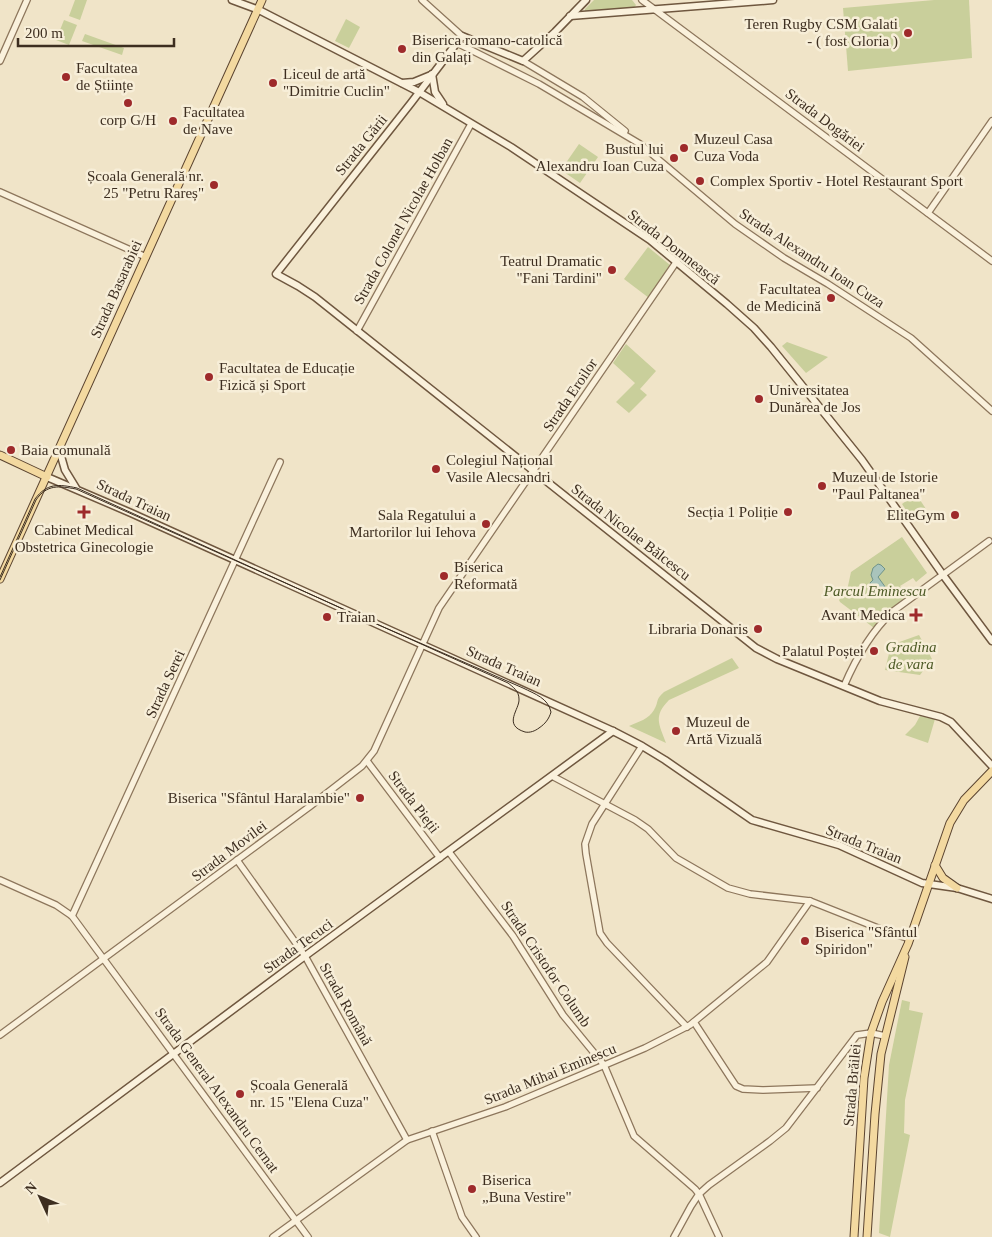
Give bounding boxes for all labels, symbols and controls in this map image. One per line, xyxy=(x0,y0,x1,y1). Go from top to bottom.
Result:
scale bar xyxy=(18,15,174,47)
place label: Teren Rugby CSM Galati - ( fost Gloria ) xyxy=(744,16,898,50)
text: 200 m xyxy=(25,25,63,41)
marker: Teren Rugby CSM Galati - ( fost Gloria ) xyxy=(902,27,914,39)
place label: Biserica romano-catolică din Galați xyxy=(412,32,563,66)
marker: Biserica romano-catolică din Galați xyxy=(396,43,408,55)
place label: Facultatea de Științe xyxy=(76,60,138,94)
place label: Liceul de artă "Dimitrie Cuclin" xyxy=(283,66,390,99)
marker: Facultatea de Științe xyxy=(60,71,72,83)
marker: Liceul de artă "Dimitrie Cuclin" xyxy=(267,77,279,89)
street label: Strada Dogăriei xyxy=(782,85,868,155)
marker: corp G/H xyxy=(122,97,134,109)
place label: Facultatea de Nave xyxy=(183,104,245,137)
place label: corp G/H xyxy=(100,112,156,128)
street label: Strada Gării xyxy=(332,112,390,178)
marker: Facultatea de Nave xyxy=(167,115,179,127)
place label: Muzeul Casa Cuza Voda xyxy=(694,131,773,164)
street label: Strada Colonel Nicolae Holban xyxy=(350,135,456,307)
place label: Bustul lui Alexandru Ioan Cuza xyxy=(536,141,664,174)
marker: Muzeul Casa Cuza Voda xyxy=(678,142,690,154)
marker: Bustul lui Alexandru Ioan Cuza xyxy=(668,152,680,164)
place label: Școala Generală nr. 25 "Petru Rareș" xyxy=(87,168,204,202)
place label: Complex Sportiv - Hotel Restaurant Sport xyxy=(710,173,964,189)
marker: Complex Sportiv - Hotel Restaurant Sport xyxy=(694,175,706,187)
marker: Școala Generală nr. 25 "Petru Rareș" xyxy=(208,179,220,191)
street label: Strada Alexandru Ioan Cuza xyxy=(737,205,888,311)
street label: Strada Domnească xyxy=(625,206,723,288)
street label: Strada Basarabiei xyxy=(87,238,145,340)
place label: Teatrul Dramatic "Fani Tardini" xyxy=(500,253,602,286)
marker: Teatrul Dramatic "Fani Tardini" xyxy=(606,264,618,276)
place label: Facultatea de Medicină xyxy=(746,281,821,314)
marker: Facultatea de Medicină xyxy=(825,292,837,304)
street label: Strada Eroilor xyxy=(540,355,600,435)
place label: Facultatea de Educație Fizică și Sport xyxy=(219,360,355,394)
marker: Facultatea de Educație Fizică și Sport xyxy=(203,371,215,383)
place label: Universitatea Dunărea de Jos xyxy=(769,382,861,415)
marker: Universitatea Dunărea de Jos xyxy=(753,393,765,405)
place label: Baia comunală xyxy=(21,442,111,458)
marker: Baia comunală xyxy=(5,444,17,456)
place label: Colegiul Național Vasile Alecsandri xyxy=(446,452,553,485)
marker: Colegiul Național Vasile Alecsandri xyxy=(430,463,442,475)
place label: Muzeul de Istorie "Paul Paltanea" xyxy=(832,469,938,502)
street label: Strada Traian xyxy=(94,476,174,524)
marker: Muzeul de Istorie "Paul Paltanea" xyxy=(816,480,828,492)
street label: Strada Nicolae Bălcescu xyxy=(568,481,694,584)
place label: Secția 1 Poliție xyxy=(687,504,778,521)
marker: Cabinet Medical Obstetrica Ginecologie xyxy=(77,505,91,519)
marker: Secția 1 Poliție xyxy=(782,506,794,518)
place label: Sala Regatului a Martorilor lui Iehova xyxy=(349,507,476,540)
place label: EliteGym xyxy=(887,507,945,523)
marker: EliteGym xyxy=(949,509,961,521)
marker: Sala Regatului a Martorilor lui Iehova xyxy=(480,518,492,530)
place label: Cabinet Medical Obstetrica Ginecologie xyxy=(15,522,154,555)
place label: Biserica Reformată xyxy=(454,559,518,592)
marker: Biserica Reformată xyxy=(438,570,450,582)
park label: Parcul Eminescu xyxy=(823,583,926,599)
place label: Avant Medica xyxy=(821,607,905,623)
marker: Avant Medica xyxy=(909,608,923,622)
place label: Traian xyxy=(337,609,376,625)
marker: Traian xyxy=(321,611,333,623)
place label: Libraria Donaris xyxy=(648,621,748,637)
marker: Libraria Donaris xyxy=(752,623,764,635)
park label: Gradina de vara xyxy=(886,639,936,672)
street label: Strada Traian xyxy=(464,642,544,690)
place label: Palatul Poștei xyxy=(782,643,864,660)
marker: Palatul Poștei xyxy=(868,645,880,657)
street label: Strada Serei xyxy=(142,648,188,720)
place label: Muzeul de Artă Vizuală xyxy=(686,714,762,747)
marker: Muzeul de Artă Vizuală xyxy=(670,725,682,737)
street label: Strada Pieții xyxy=(385,768,443,837)
place label: Biserica "Sfântul Haralambie" xyxy=(168,790,350,806)
marker: Biserica "Sfântul Haralambie" xyxy=(354,792,366,804)
street label: Strada Movilei xyxy=(188,818,270,884)
street label: Strada Traian xyxy=(824,822,905,867)
street label: Strada Cristofor Columb xyxy=(498,898,594,1030)
street label: Strada Tecuci xyxy=(260,916,336,976)
place label: Biserica "Sfântul Spiridon" xyxy=(815,924,917,957)
marker: Biserica "Sfântul Spiridon" xyxy=(799,935,811,947)
street label: Strada Română xyxy=(317,960,375,1048)
street label: Strada General Alexandru Cernat xyxy=(152,1005,283,1176)
street label: Strada Mihai Eminescu xyxy=(482,1040,619,1108)
street label: Strada Brăilei xyxy=(840,1043,864,1127)
place label: Școala Generală nr. 15 "Elena Cuza" xyxy=(250,1077,369,1110)
marker: Școala Generală nr. 15 "Elena Cuza" xyxy=(234,1088,246,1100)
north arrow xyxy=(15,1172,65,1222)
place label: Biserica „Buna Vestire" xyxy=(482,1172,572,1205)
text: N xyxy=(22,1179,40,1197)
marker: Biserica „Buna Vestire" xyxy=(466,1183,478,1195)

